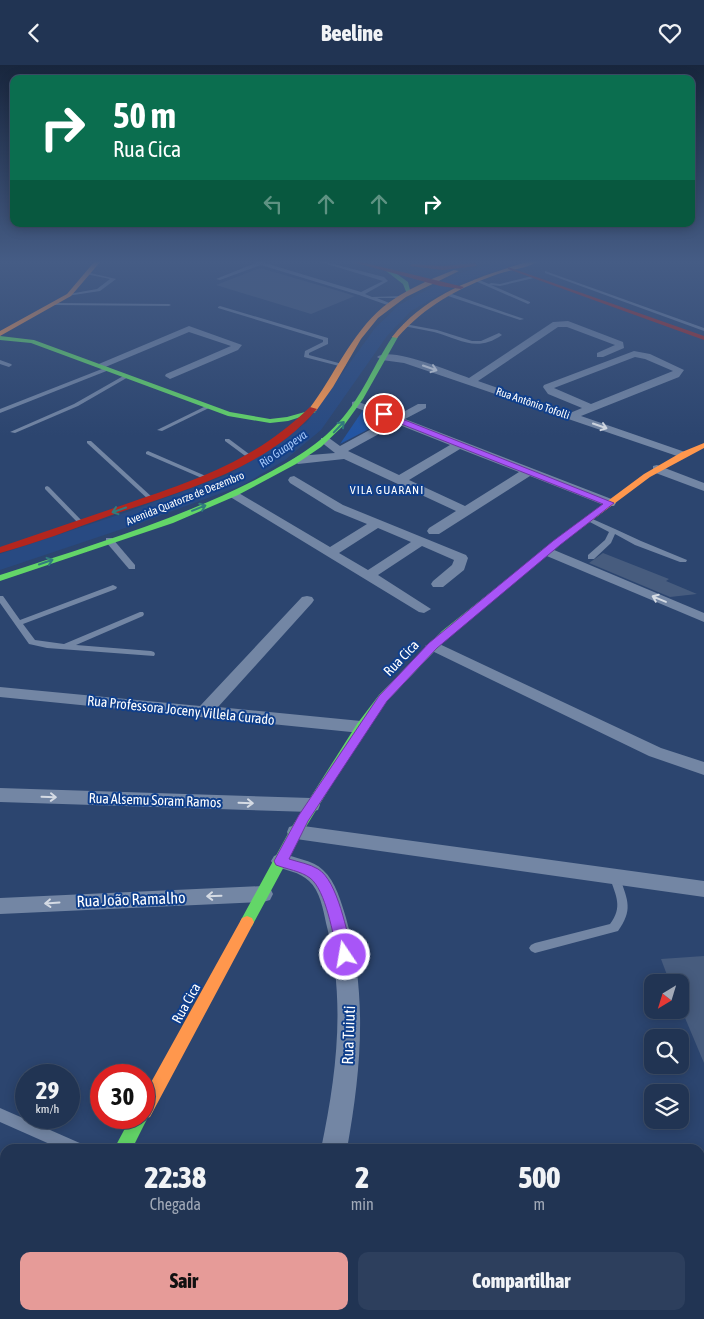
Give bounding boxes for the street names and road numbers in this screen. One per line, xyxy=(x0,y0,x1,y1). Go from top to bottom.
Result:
street label: Rua Antônio Tofolli xyxy=(495,385,571,421)
street label: Avenida Quatorze de Dezembro xyxy=(124,469,246,527)
street label: Rua Cica xyxy=(380,637,422,679)
street label: Rua Professora Joceny Villela Curado xyxy=(87,692,275,728)
street label: Rua Alsemu Soram Ramos xyxy=(88,790,222,810)
street label: Rua João Ramalho xyxy=(76,888,186,910)
street label: Rua Cica xyxy=(168,980,204,1026)
street label: Rua Tuiuti xyxy=(338,1005,358,1065)

